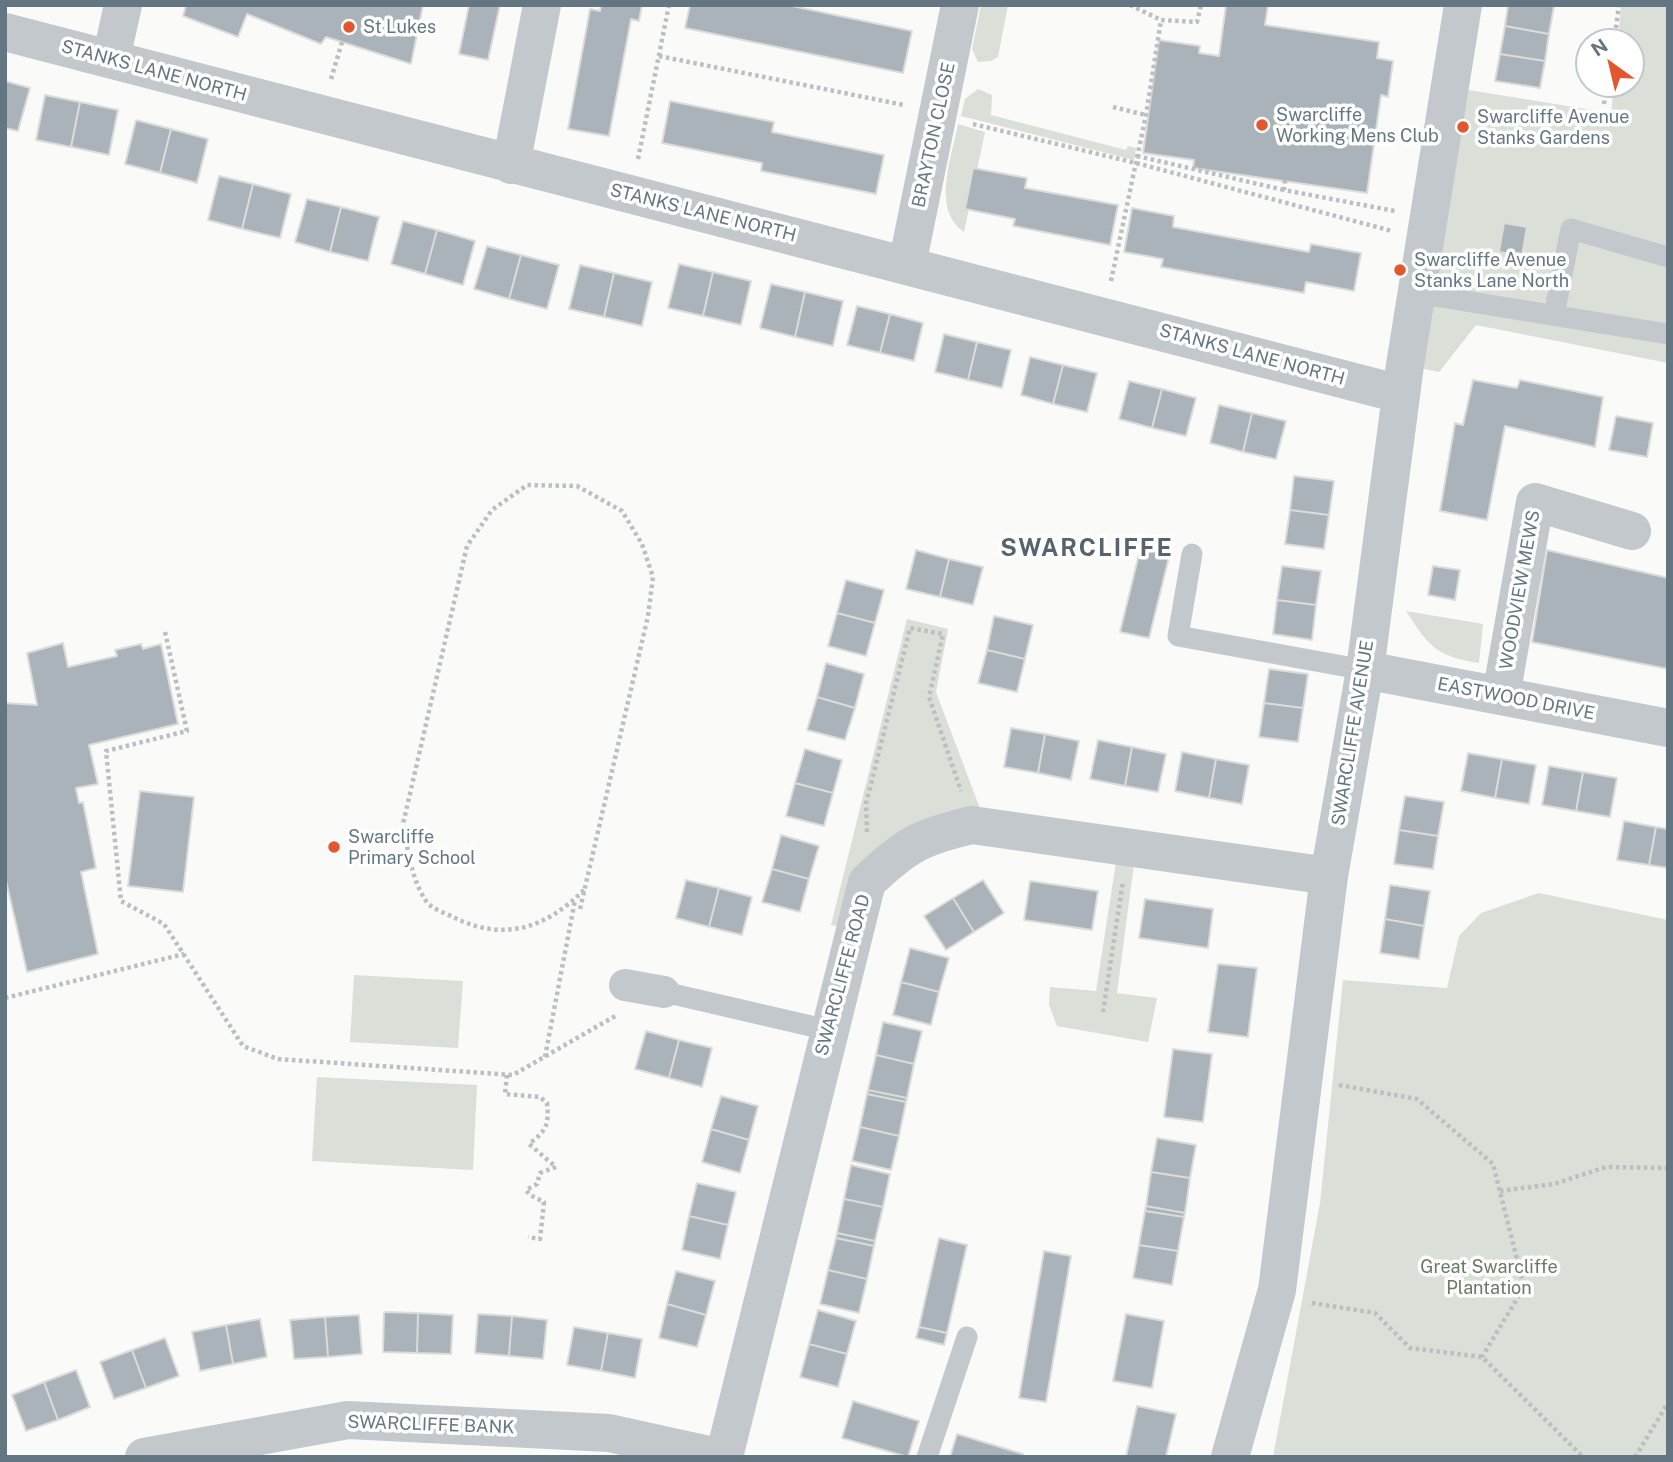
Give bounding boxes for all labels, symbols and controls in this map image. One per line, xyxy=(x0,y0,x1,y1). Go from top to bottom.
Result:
place label: St Lukes xyxy=(363,16,436,38)
marker: St Lukes xyxy=(341,19,357,35)
north arrow xyxy=(1575,28,1645,98)
text: N xyxy=(1587,34,1612,61)
street label: STANKS LANE NORTH xyxy=(59,36,249,106)
street label: BRAYTON CLOSE xyxy=(908,60,960,210)
place label: Swarcliffe Working Mens Club xyxy=(1276,104,1439,146)
place label: Swarcliffe Avenue Stanks Gardens xyxy=(1477,106,1629,148)
marker: Swarcliffe Working Mens Club xyxy=(1254,117,1270,133)
marker: Swarcliffe Avenue Stanks Gardens xyxy=(1455,119,1471,135)
street label: STANKS LANE NORTH xyxy=(608,179,798,247)
place label: Swarcliffe Avenue Stanks Lane North xyxy=(1414,249,1569,292)
marker: Swarcliffe Avenue Stanks Lane North xyxy=(1392,262,1408,278)
street label: STANKS LANE NORTH xyxy=(1157,320,1347,390)
street label: WOODVIEW MEWS xyxy=(1495,509,1545,671)
district label: SWARCLIFFE xyxy=(1001,535,1173,563)
street label: SWARCLIFFE AVENUE xyxy=(1328,639,1378,827)
street label: EASTWOOD DRIVE xyxy=(1436,673,1596,725)
place label: Swarcliffe Primary School xyxy=(348,826,476,868)
marker: Swarcliffe Primary School xyxy=(326,839,342,855)
street label: SWARCLIFFE ROAD xyxy=(811,892,875,1058)
park label: Great Swarcliffe Plantation xyxy=(1420,1256,1558,1298)
street label: SWARCLIFFE BANK xyxy=(347,1411,515,1439)

